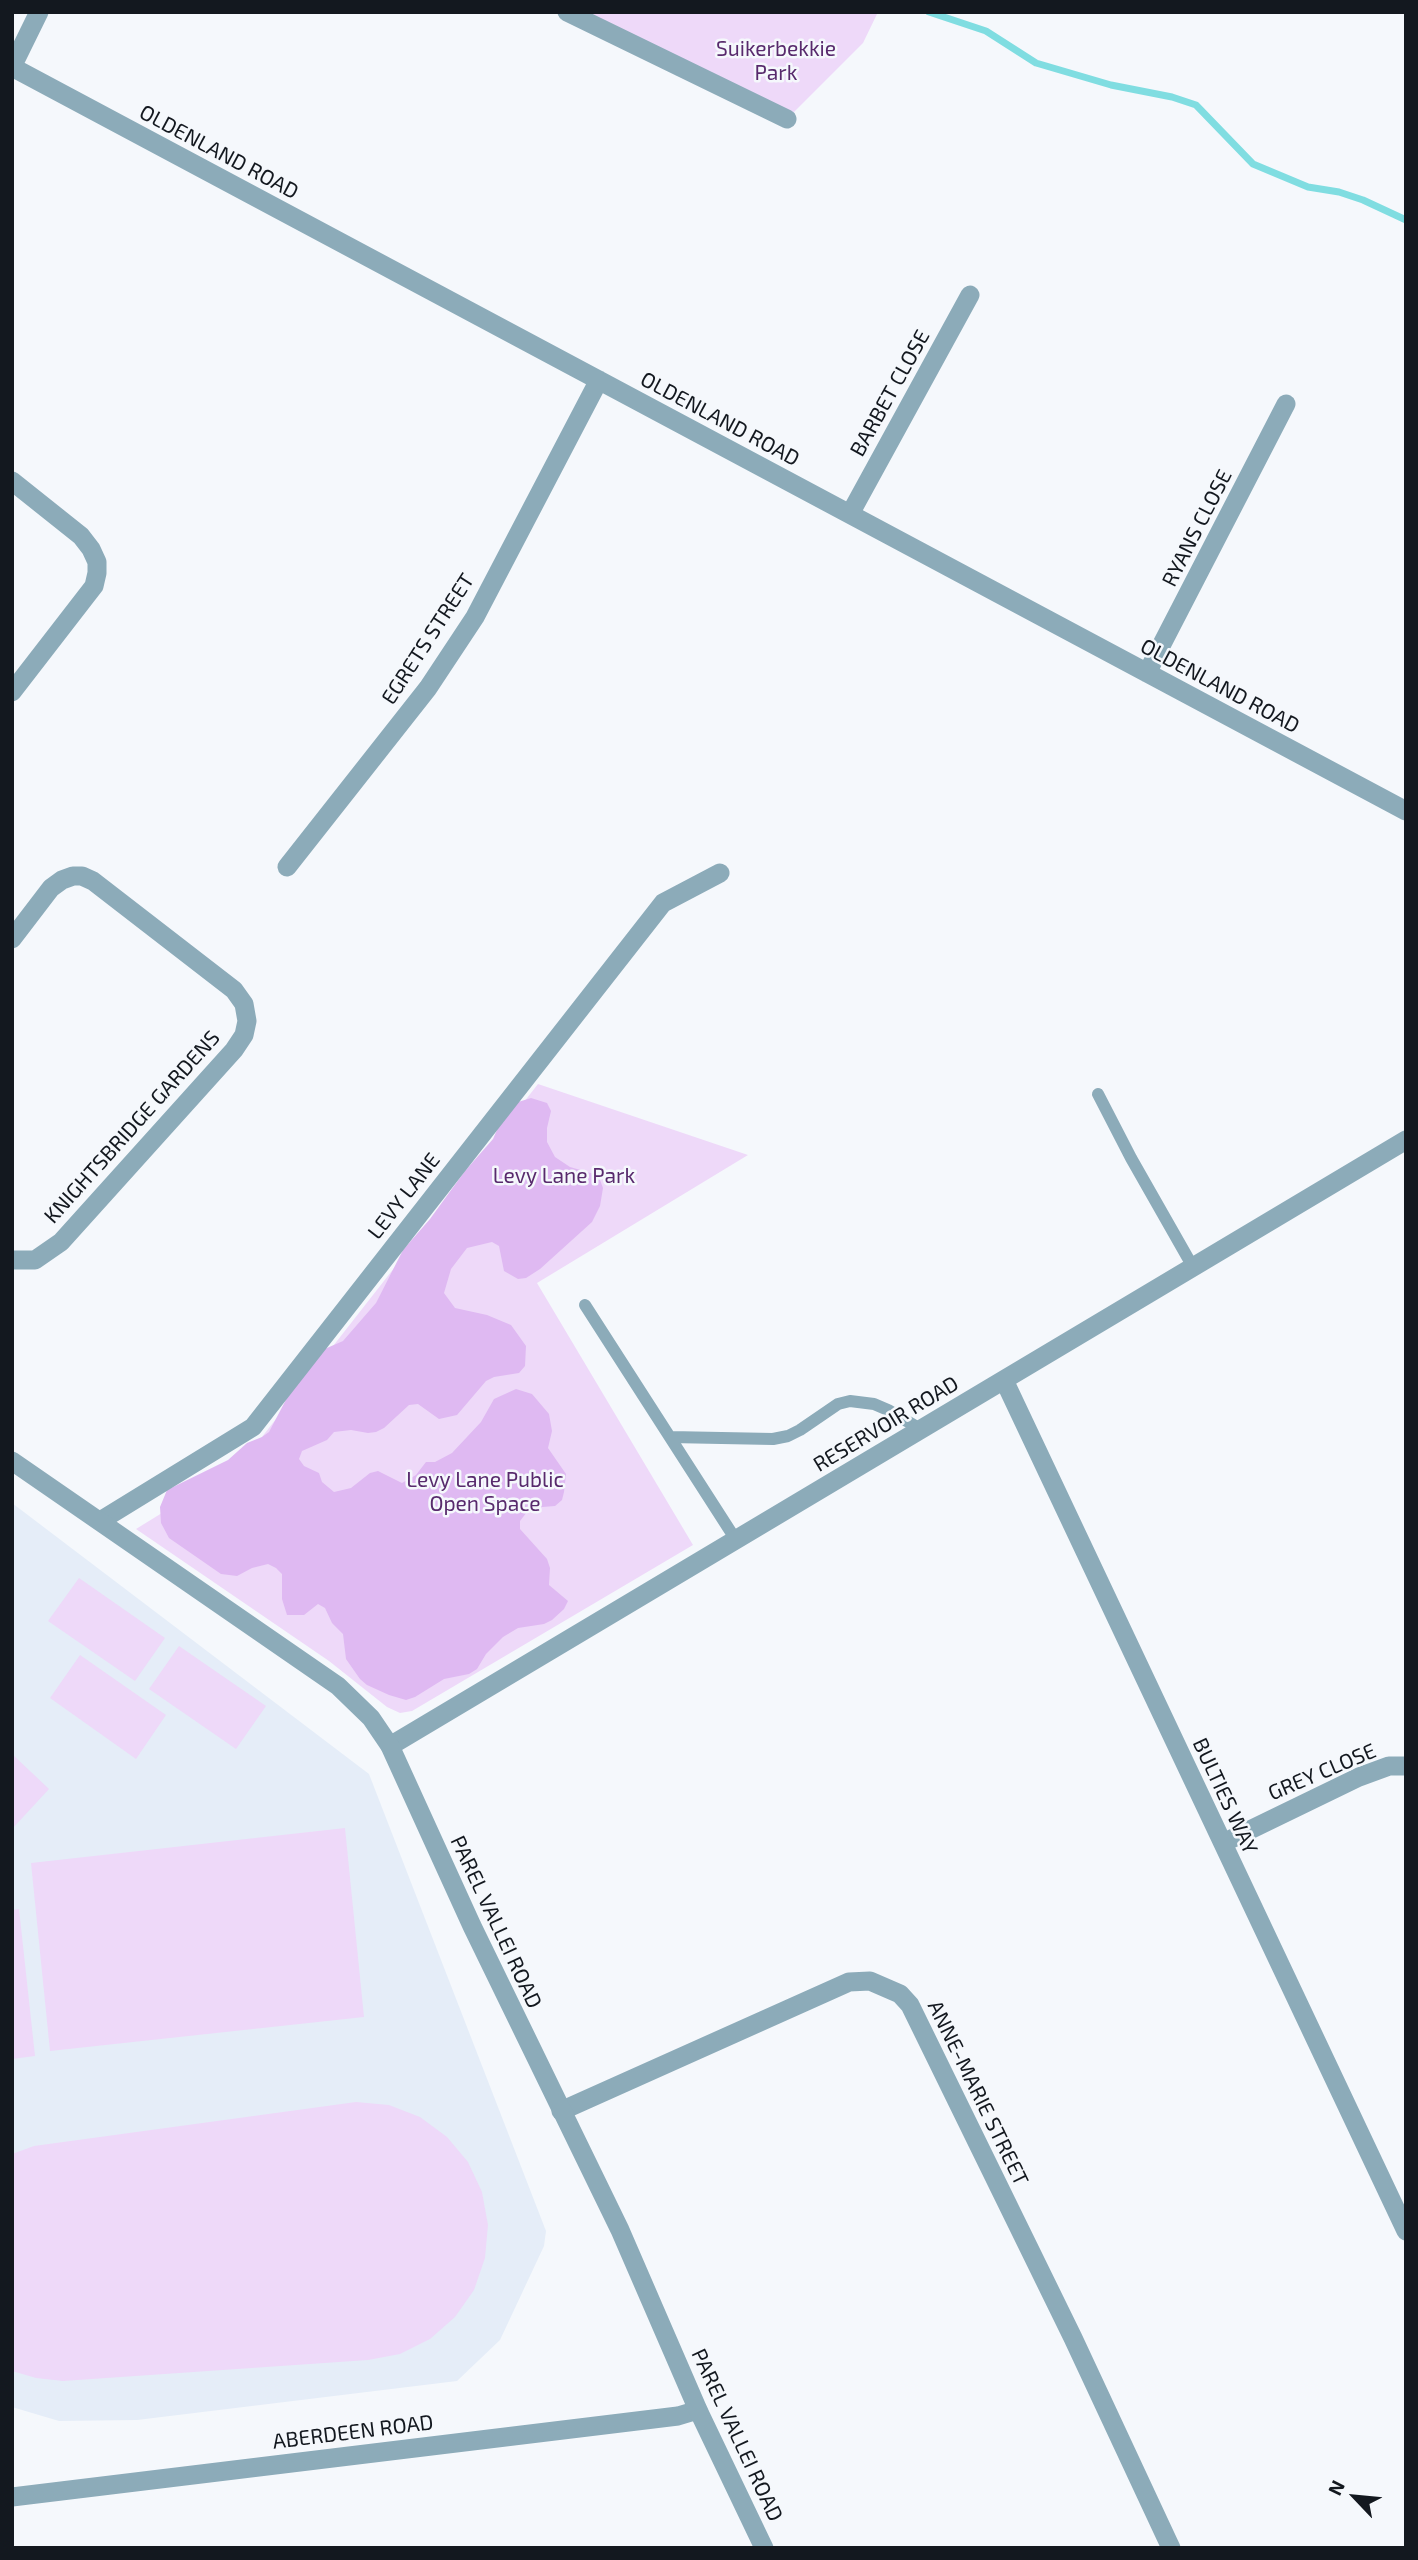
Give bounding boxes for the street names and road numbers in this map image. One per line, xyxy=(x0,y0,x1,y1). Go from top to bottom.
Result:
street label: OLDENLAND ROAD xyxy=(135,99,303,205)
street label: BARBET CLOSE xyxy=(845,325,935,461)
street label: OLDENLAND ROAD xyxy=(636,366,804,472)
street label: RYANS CLOSE xyxy=(1157,465,1237,591)
street label: EGRETS STREET xyxy=(376,569,480,709)
street label: OLDENLAND ROAD xyxy=(1136,633,1304,739)
street label: KNIGHTSBRIDGE GARDENS xyxy=(39,1025,225,1229)
street label: LEVY LANE xyxy=(363,1148,445,1244)
street label: RESERVOIR ROAD xyxy=(809,1371,963,1477)
street label: BULTIES WAY xyxy=(1187,1734,1263,1858)
street label: GREY CLOSE xyxy=(1264,1738,1380,1806)
street label: PAREL VALLEI ROAD xyxy=(445,1832,547,2012)
street label: ANNE-MARIE STREET xyxy=(922,1996,1034,2190)
street label: PAREL VALLEI ROAD xyxy=(686,2345,788,2525)
street label: ABERDEEN ROAD xyxy=(271,2410,435,2454)

